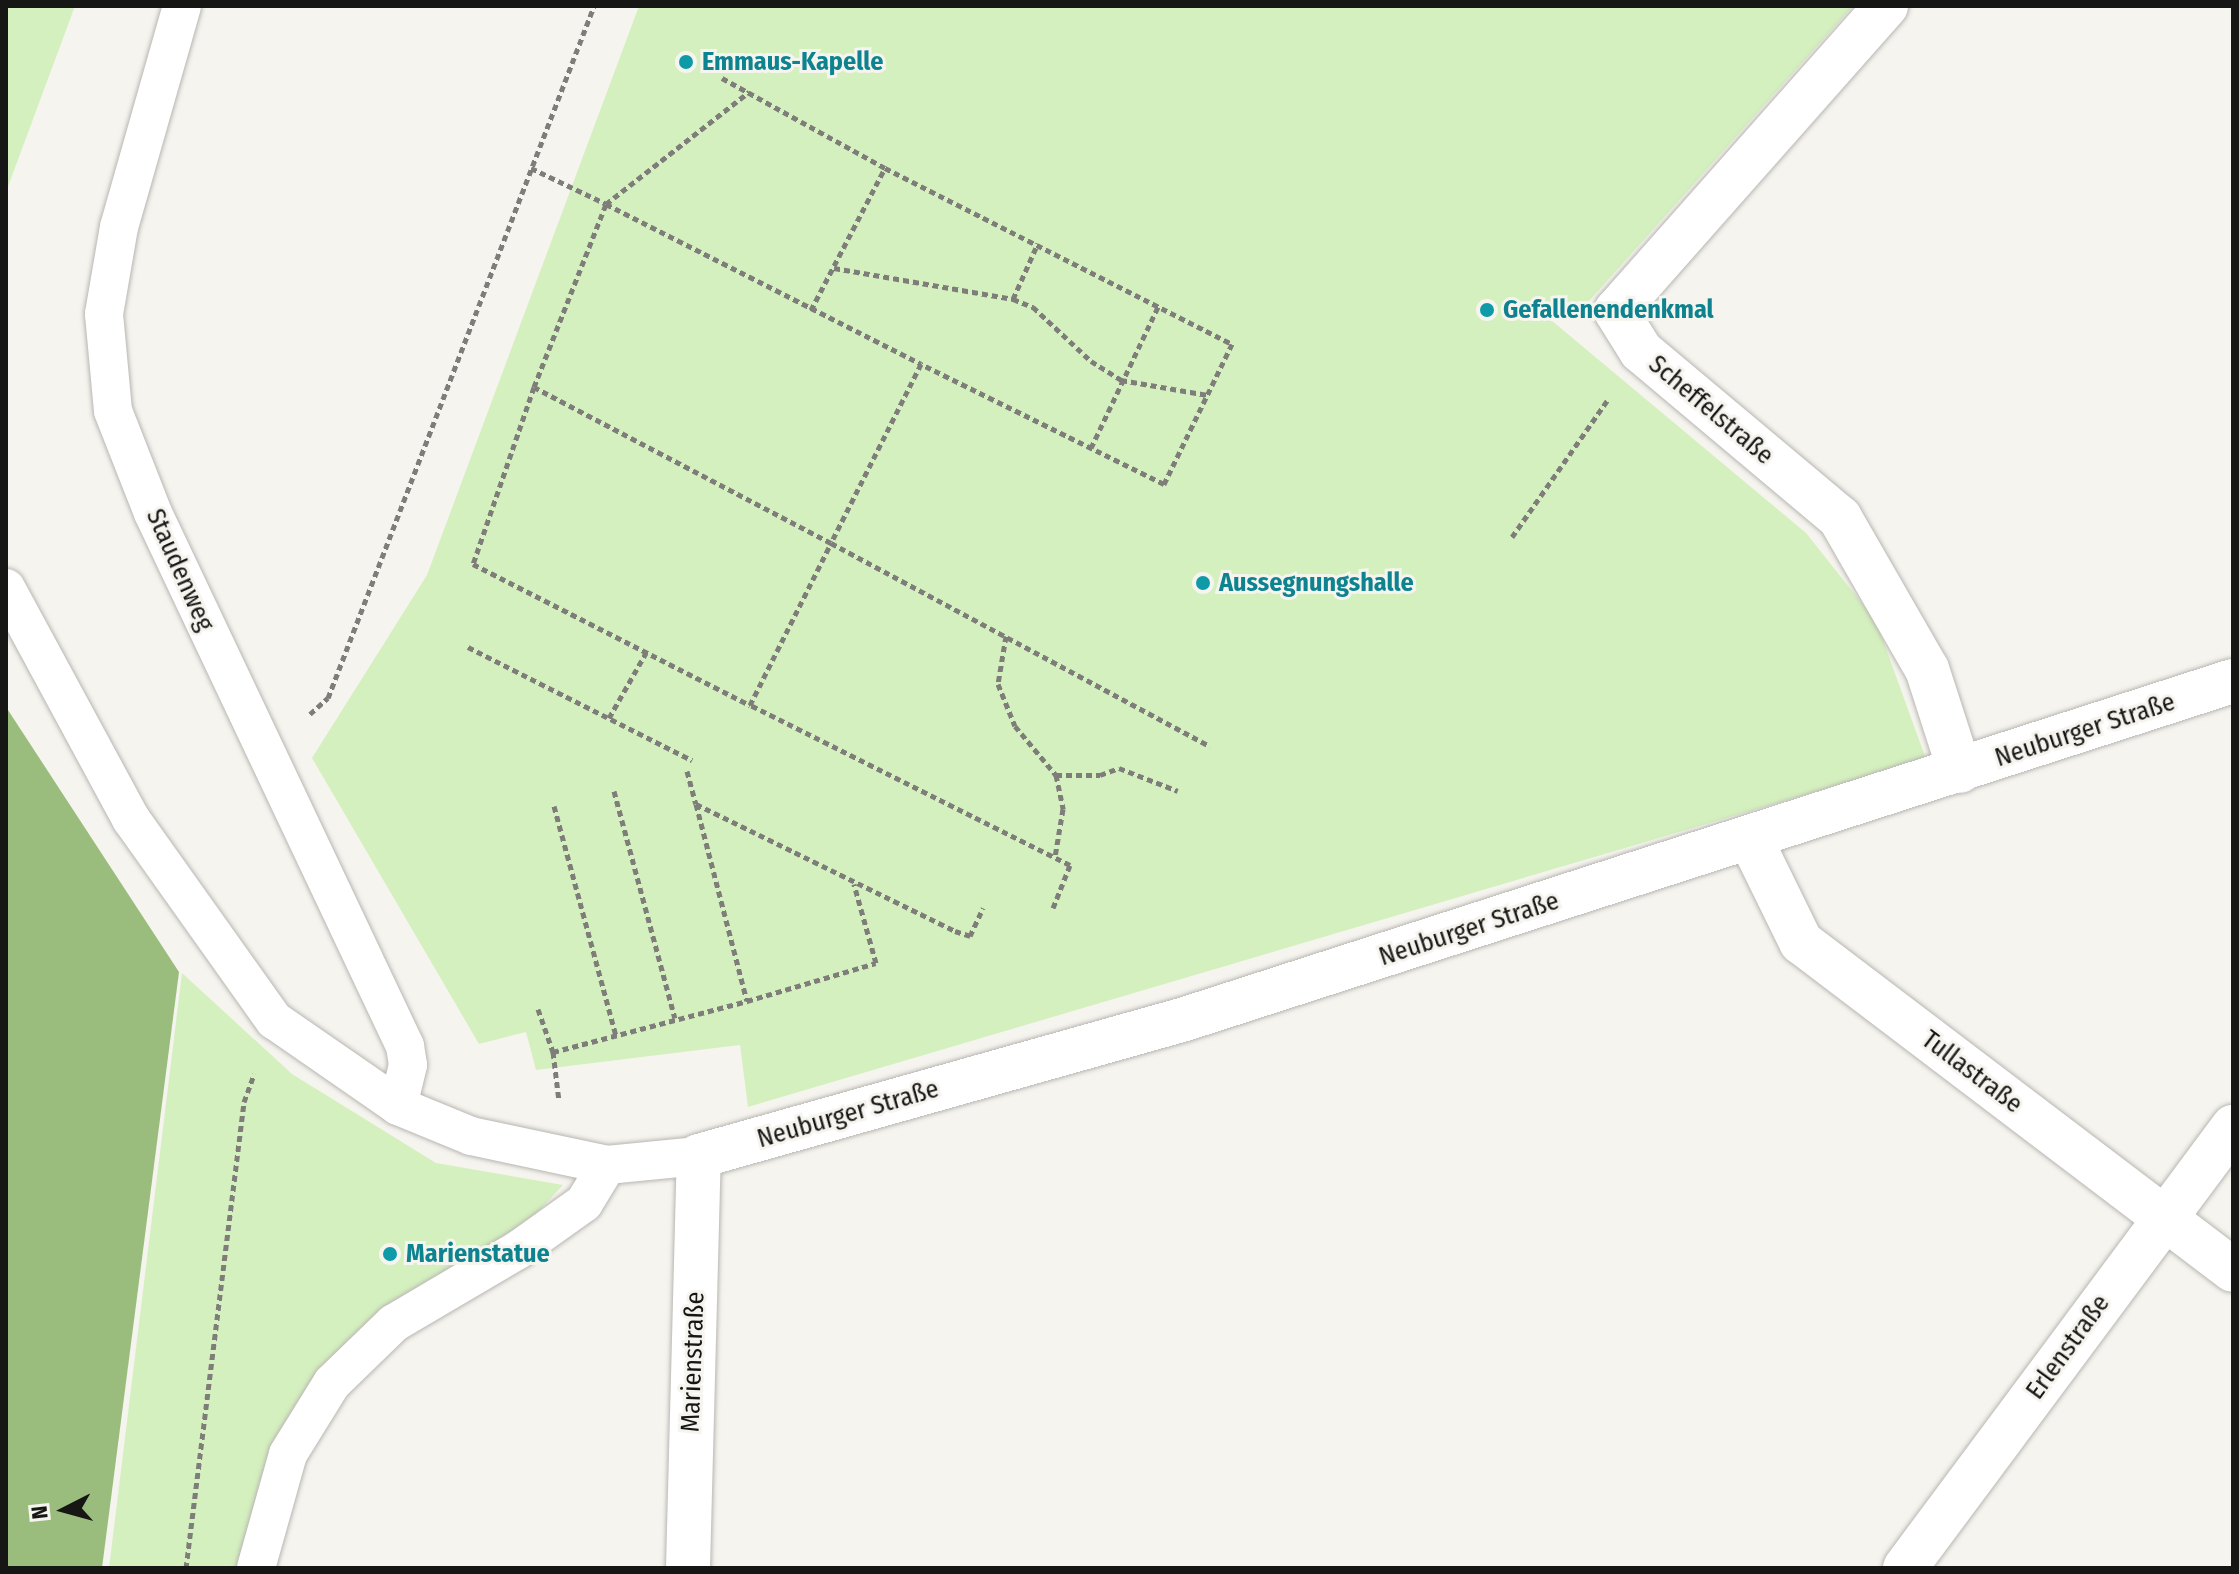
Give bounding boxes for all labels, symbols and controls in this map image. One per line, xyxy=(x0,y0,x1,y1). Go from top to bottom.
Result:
place label: Emmaus-Kapelle xyxy=(702,46,883,78)
marker: Emmaus-Kapelle xyxy=(677,53,695,71)
place label: Gefallenendenkmal xyxy=(1503,294,1714,326)
marker: Gefallenendenkmal xyxy=(1478,301,1496,319)
street label: Scheffelstraße xyxy=(1642,349,1780,471)
street label: Staudenweg xyxy=(139,504,221,636)
place label: Aussegnungshalle xyxy=(1219,567,1414,599)
marker: Aussegnungshalle xyxy=(1194,574,1212,592)
street label: Neuburger Straße xyxy=(1991,686,2179,774)
street label: Neuburger Straße xyxy=(1375,885,1563,973)
street label: Tullastraße xyxy=(1915,1024,2029,1120)
street label: Neuburger Straße xyxy=(754,1073,942,1155)
place label: Marienstatue xyxy=(406,1238,550,1270)
marker: Marienstatue xyxy=(381,1245,399,1263)
street label: Erlenstraße xyxy=(2020,1289,2116,1405)
street label: Marienstraße xyxy=(675,1291,711,1433)
north arrow xyxy=(24,1470,104,1550)
text: N xyxy=(26,1505,54,1521)

